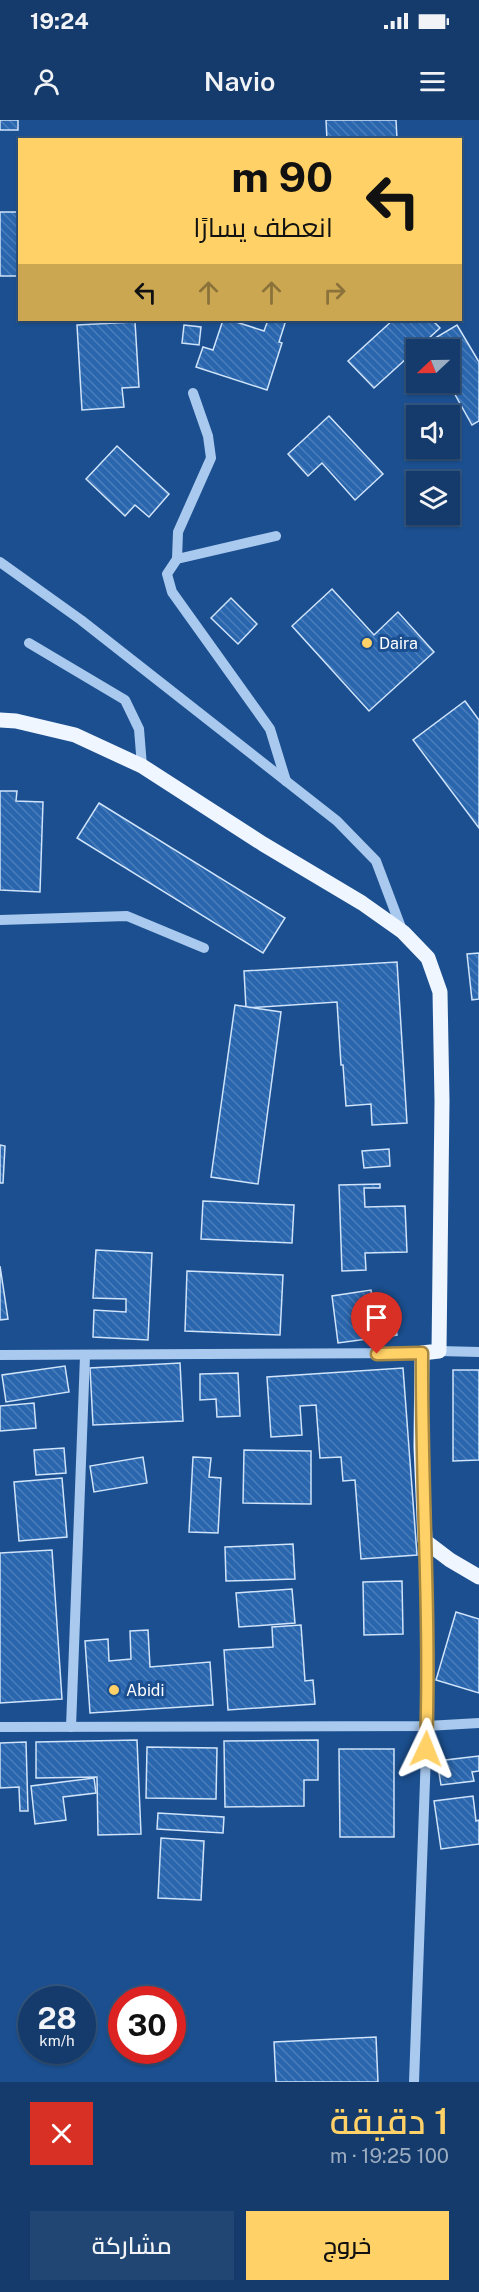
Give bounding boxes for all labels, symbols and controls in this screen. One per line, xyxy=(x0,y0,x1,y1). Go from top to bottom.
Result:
text: 19:24 xyxy=(30,8,89,34)
icon: person xyxy=(30,65,63,98)
text: Navio xyxy=(204,65,275,97)
icon: menu xyxy=(416,65,449,98)
text: 90 m xyxy=(231,152,333,201)
icon: left xyxy=(354,162,432,240)
text: انعطف يسارًا xyxy=(193,211,333,243)
icon: left xyxy=(129,276,162,309)
icon: ahead xyxy=(192,276,225,309)
icon: ahead xyxy=(255,276,288,309)
icon: right xyxy=(318,276,351,309)
north arrow xyxy=(406,339,460,393)
map controls xyxy=(406,339,460,525)
button: sound xyxy=(406,405,460,459)
button: layers xyxy=(406,471,460,525)
place label: Daira xyxy=(379,634,418,653)
marker: Daira xyxy=(360,636,374,650)
pin xyxy=(351,1292,402,1354)
icon: arrive xyxy=(360,1301,393,1334)
place label: Abidi xyxy=(126,1681,164,1700)
marker: Abidi xyxy=(107,1683,121,1697)
position arrow xyxy=(394,1717,458,1781)
speed limit sign: 30 xyxy=(108,1986,186,2064)
text: 28 xyxy=(37,2000,77,2036)
text: km/h xyxy=(39,2032,75,2049)
text: 1 دقيقة xyxy=(330,2100,449,2142)
button: close xyxy=(30,2102,93,2165)
text: 100 m · 19:25 xyxy=(330,2144,449,2168)
button: مشاركة xyxy=(30,2211,234,2280)
button: خروج xyxy=(246,2211,449,2280)

